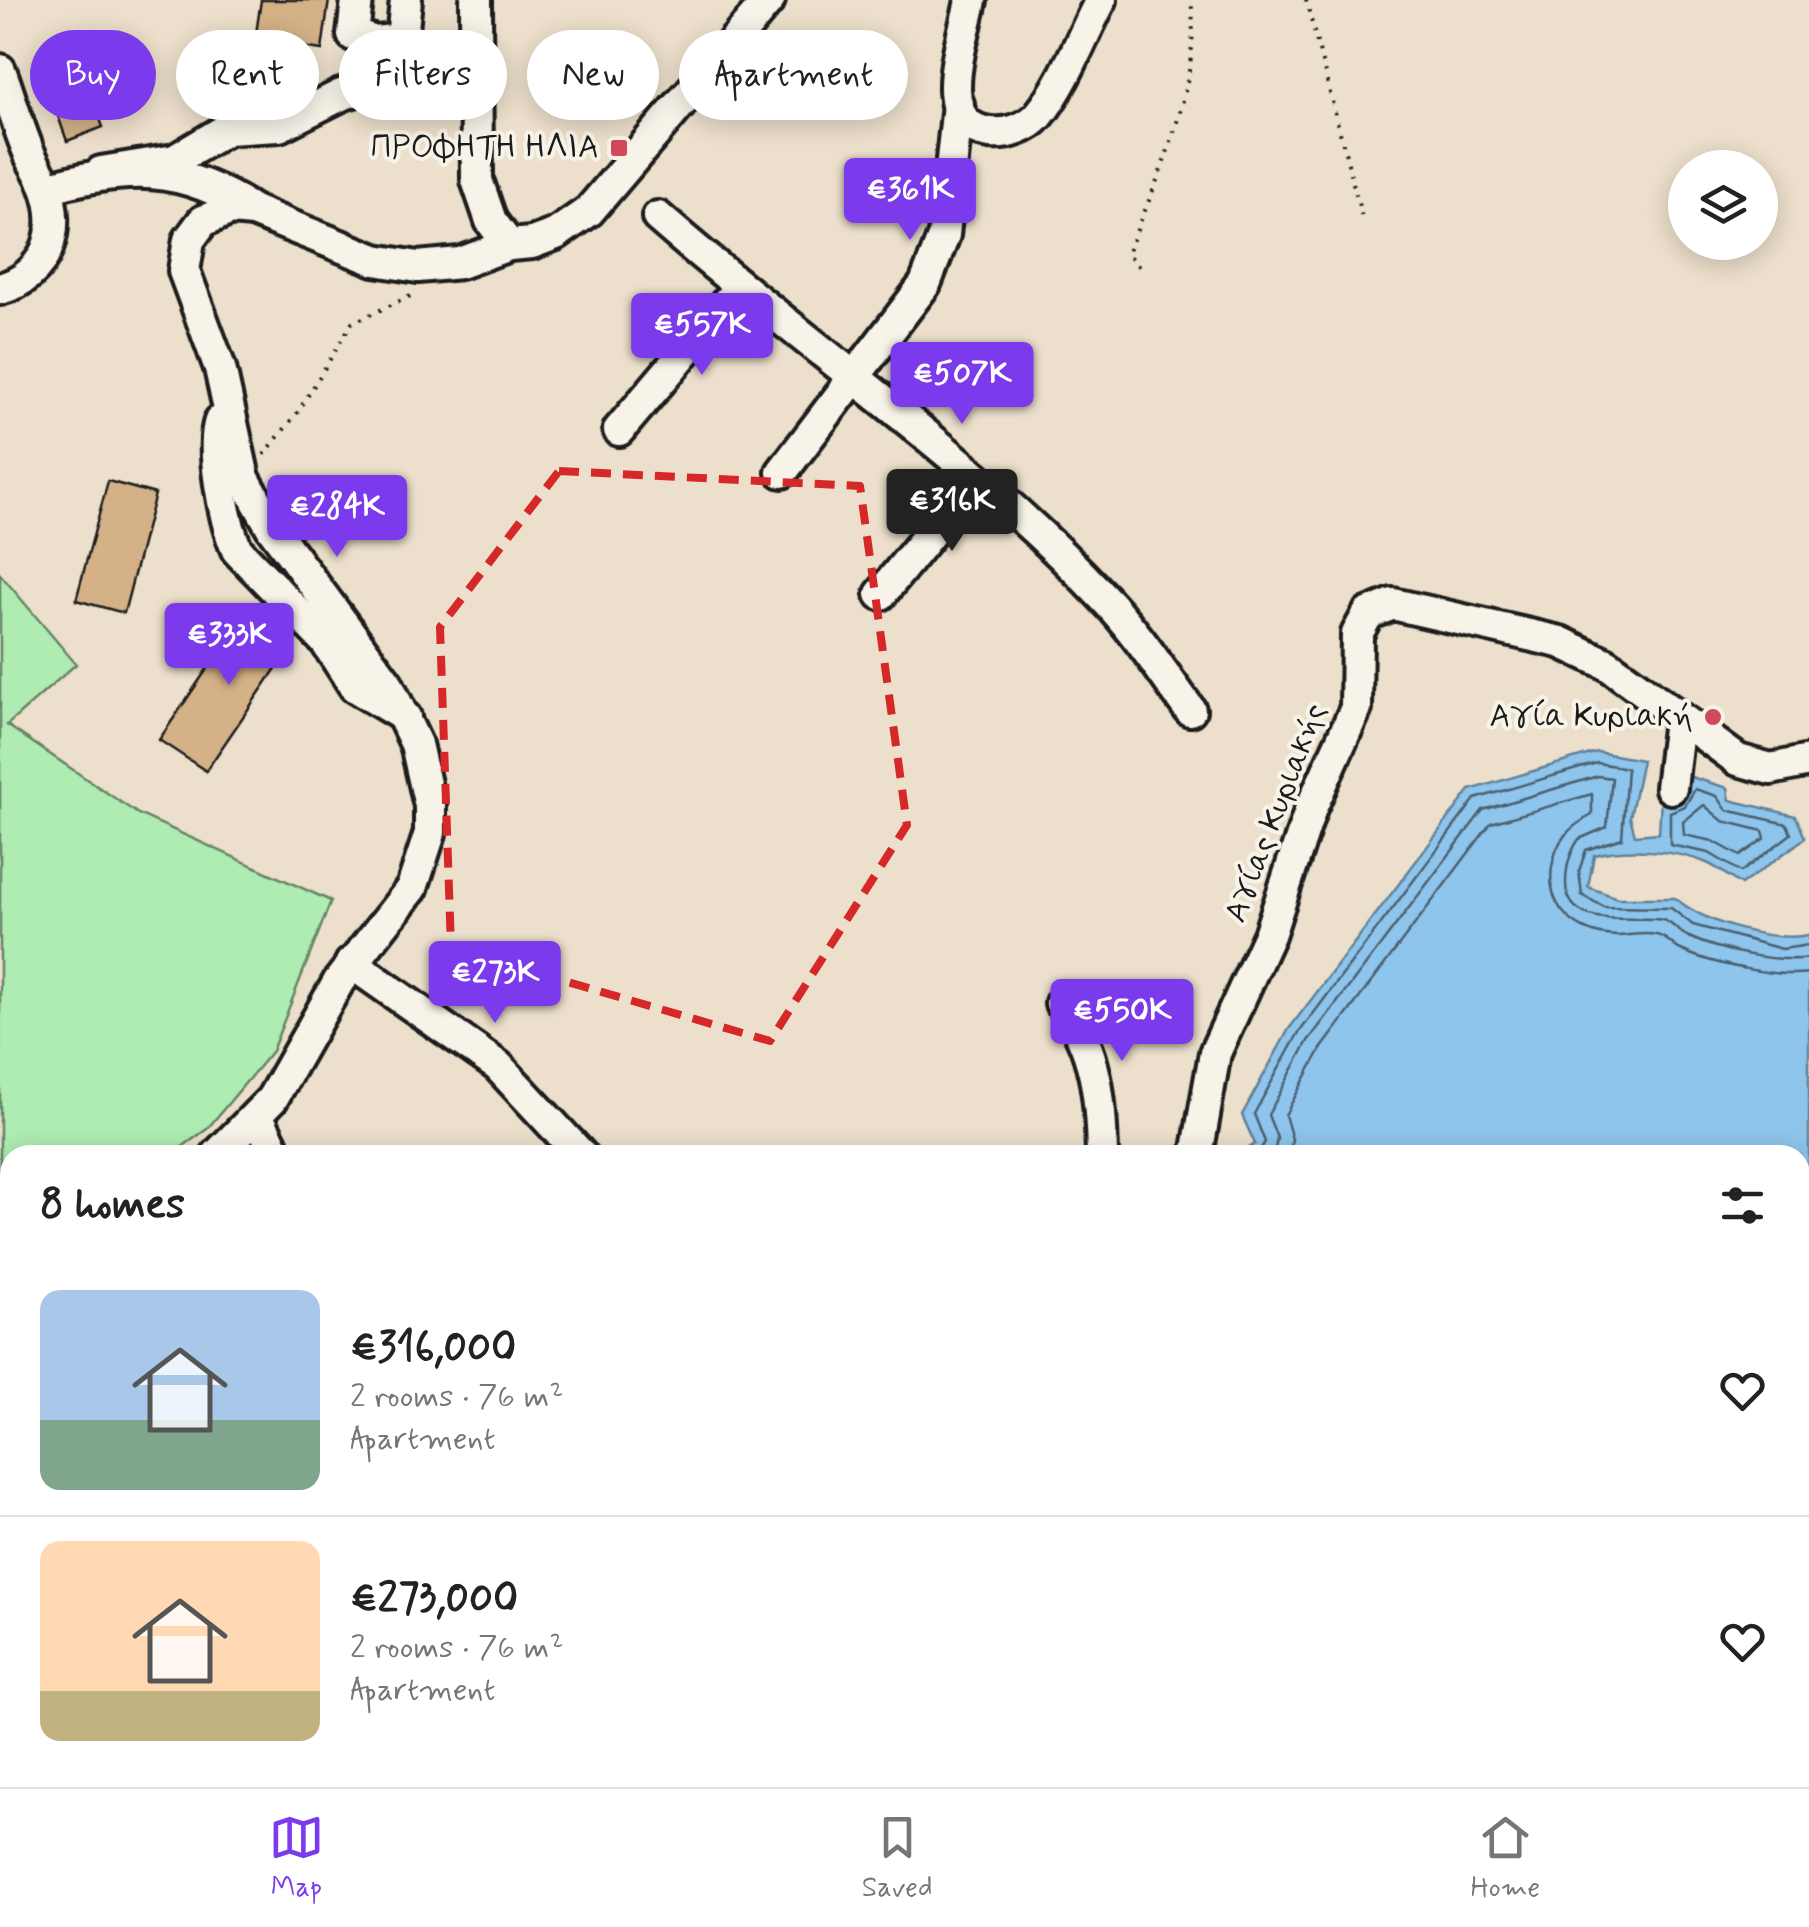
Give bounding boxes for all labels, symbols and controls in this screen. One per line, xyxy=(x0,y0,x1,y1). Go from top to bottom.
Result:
chip: Buy xyxy=(30,30,156,120)
chip: Rent xyxy=(176,30,319,120)
chip: Filters xyxy=(339,30,507,120)
chip: New xyxy=(527,30,659,120)
chip: Apartment xyxy=(679,30,908,120)
place label: ΠΡΟΦΗΤΗ ΗΛΙΑ xyxy=(371,127,599,169)
marker: ΠΡΟΦΗΤΗ ΗΛΙΑ xyxy=(608,137,630,159)
map controls xyxy=(1668,150,1778,260)
button: layers xyxy=(1668,150,1778,260)
pin: €361K xyxy=(840,158,980,243)
text: €361K xyxy=(866,169,954,211)
pin: €557K xyxy=(632,293,772,378)
text: €557K xyxy=(653,304,751,346)
pin: €507K xyxy=(892,342,1032,427)
text: €507K xyxy=(913,353,1011,395)
pin: €316K xyxy=(882,469,1022,554)
pin: €284K xyxy=(267,475,407,560)
text: €316K xyxy=(909,480,995,522)
text: €284K xyxy=(289,486,385,528)
pin: €333K xyxy=(159,603,299,688)
text: €333K xyxy=(187,614,271,656)
place label: Αγία Κυριακή xyxy=(1490,696,1693,738)
street label: Αγίας Κυριακής xyxy=(1215,697,1337,929)
marker: Αγία Κυριακή xyxy=(1702,706,1724,728)
pin: €273K xyxy=(425,941,565,1026)
text: €273K xyxy=(451,952,539,994)
pin: €550K xyxy=(1052,979,1192,1064)
text: €550K xyxy=(1072,990,1172,1032)
text: 8 homes xyxy=(40,1178,185,1233)
icon: filters xyxy=(1715,1178,1770,1233)
text: €316,000 xyxy=(350,1321,516,1376)
icon: home xyxy=(120,1330,240,1450)
icon: heart xyxy=(1715,1363,1770,1418)
text: 2 rooms · 76 m² xyxy=(350,1376,563,1418)
text: Apartment xyxy=(350,1418,495,1460)
text: €273,000 xyxy=(350,1572,518,1627)
icon: home xyxy=(120,1581,240,1701)
icon: heart xyxy=(1715,1614,1770,1669)
text: 2 rooms · 76 m² xyxy=(350,1627,563,1669)
text: Apartment xyxy=(350,1669,495,1711)
tab: Map xyxy=(269,1810,324,1907)
tab: Saved xyxy=(862,1810,933,1907)
tab: Home xyxy=(1470,1810,1540,1907)

